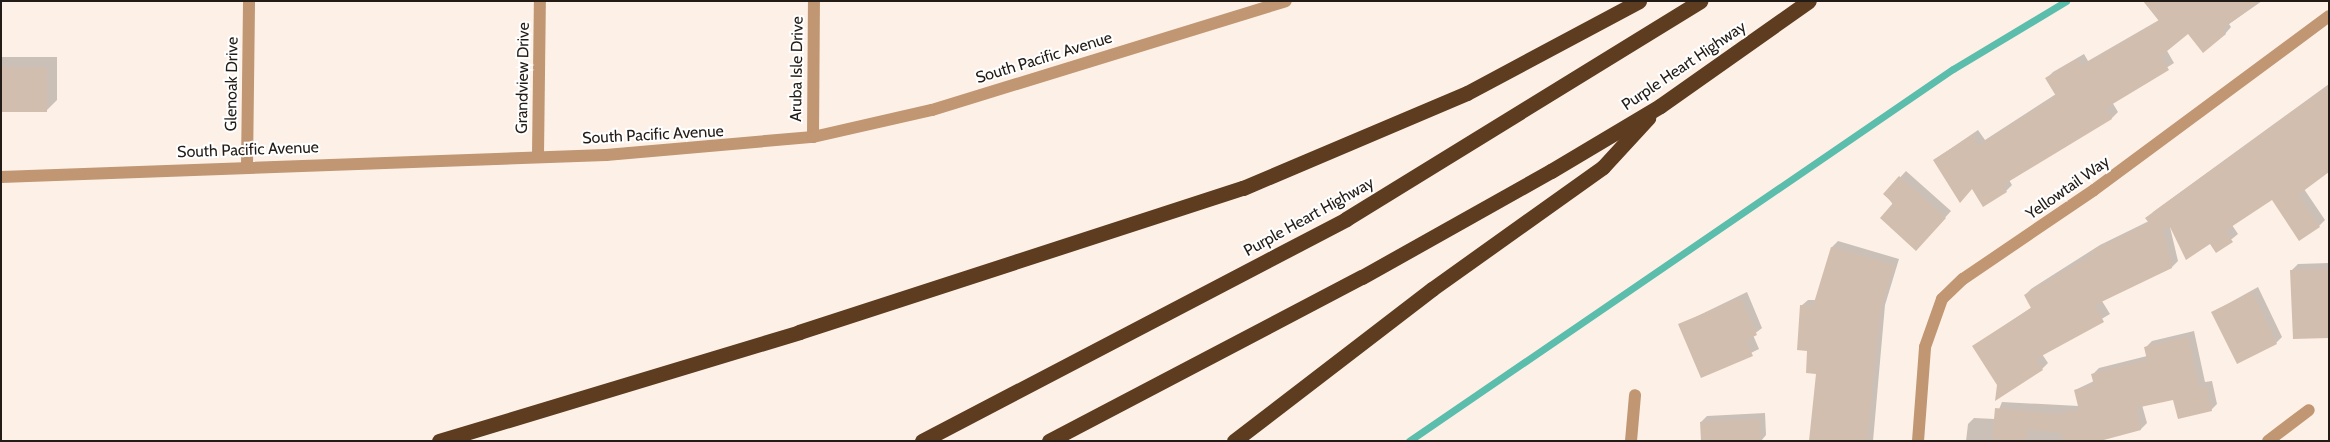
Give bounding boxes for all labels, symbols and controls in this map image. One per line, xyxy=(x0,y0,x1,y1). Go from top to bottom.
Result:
street label: Aruba Isle Drive xyxy=(786,16,808,122)
street label: Purple Heart Highway xyxy=(1618,17,1750,115)
street label: Grandview Drive xyxy=(512,22,534,134)
street label: South Pacific Avenue xyxy=(973,28,1115,88)
street label: Glenoak Drive xyxy=(222,37,242,131)
street label: South Pacific Avenue xyxy=(582,122,724,148)
street label: South Pacific Avenue xyxy=(177,138,319,162)
street label: Yellowtail Way xyxy=(2023,152,2113,224)
street label: Purple Heart Highway xyxy=(1241,173,1377,261)

